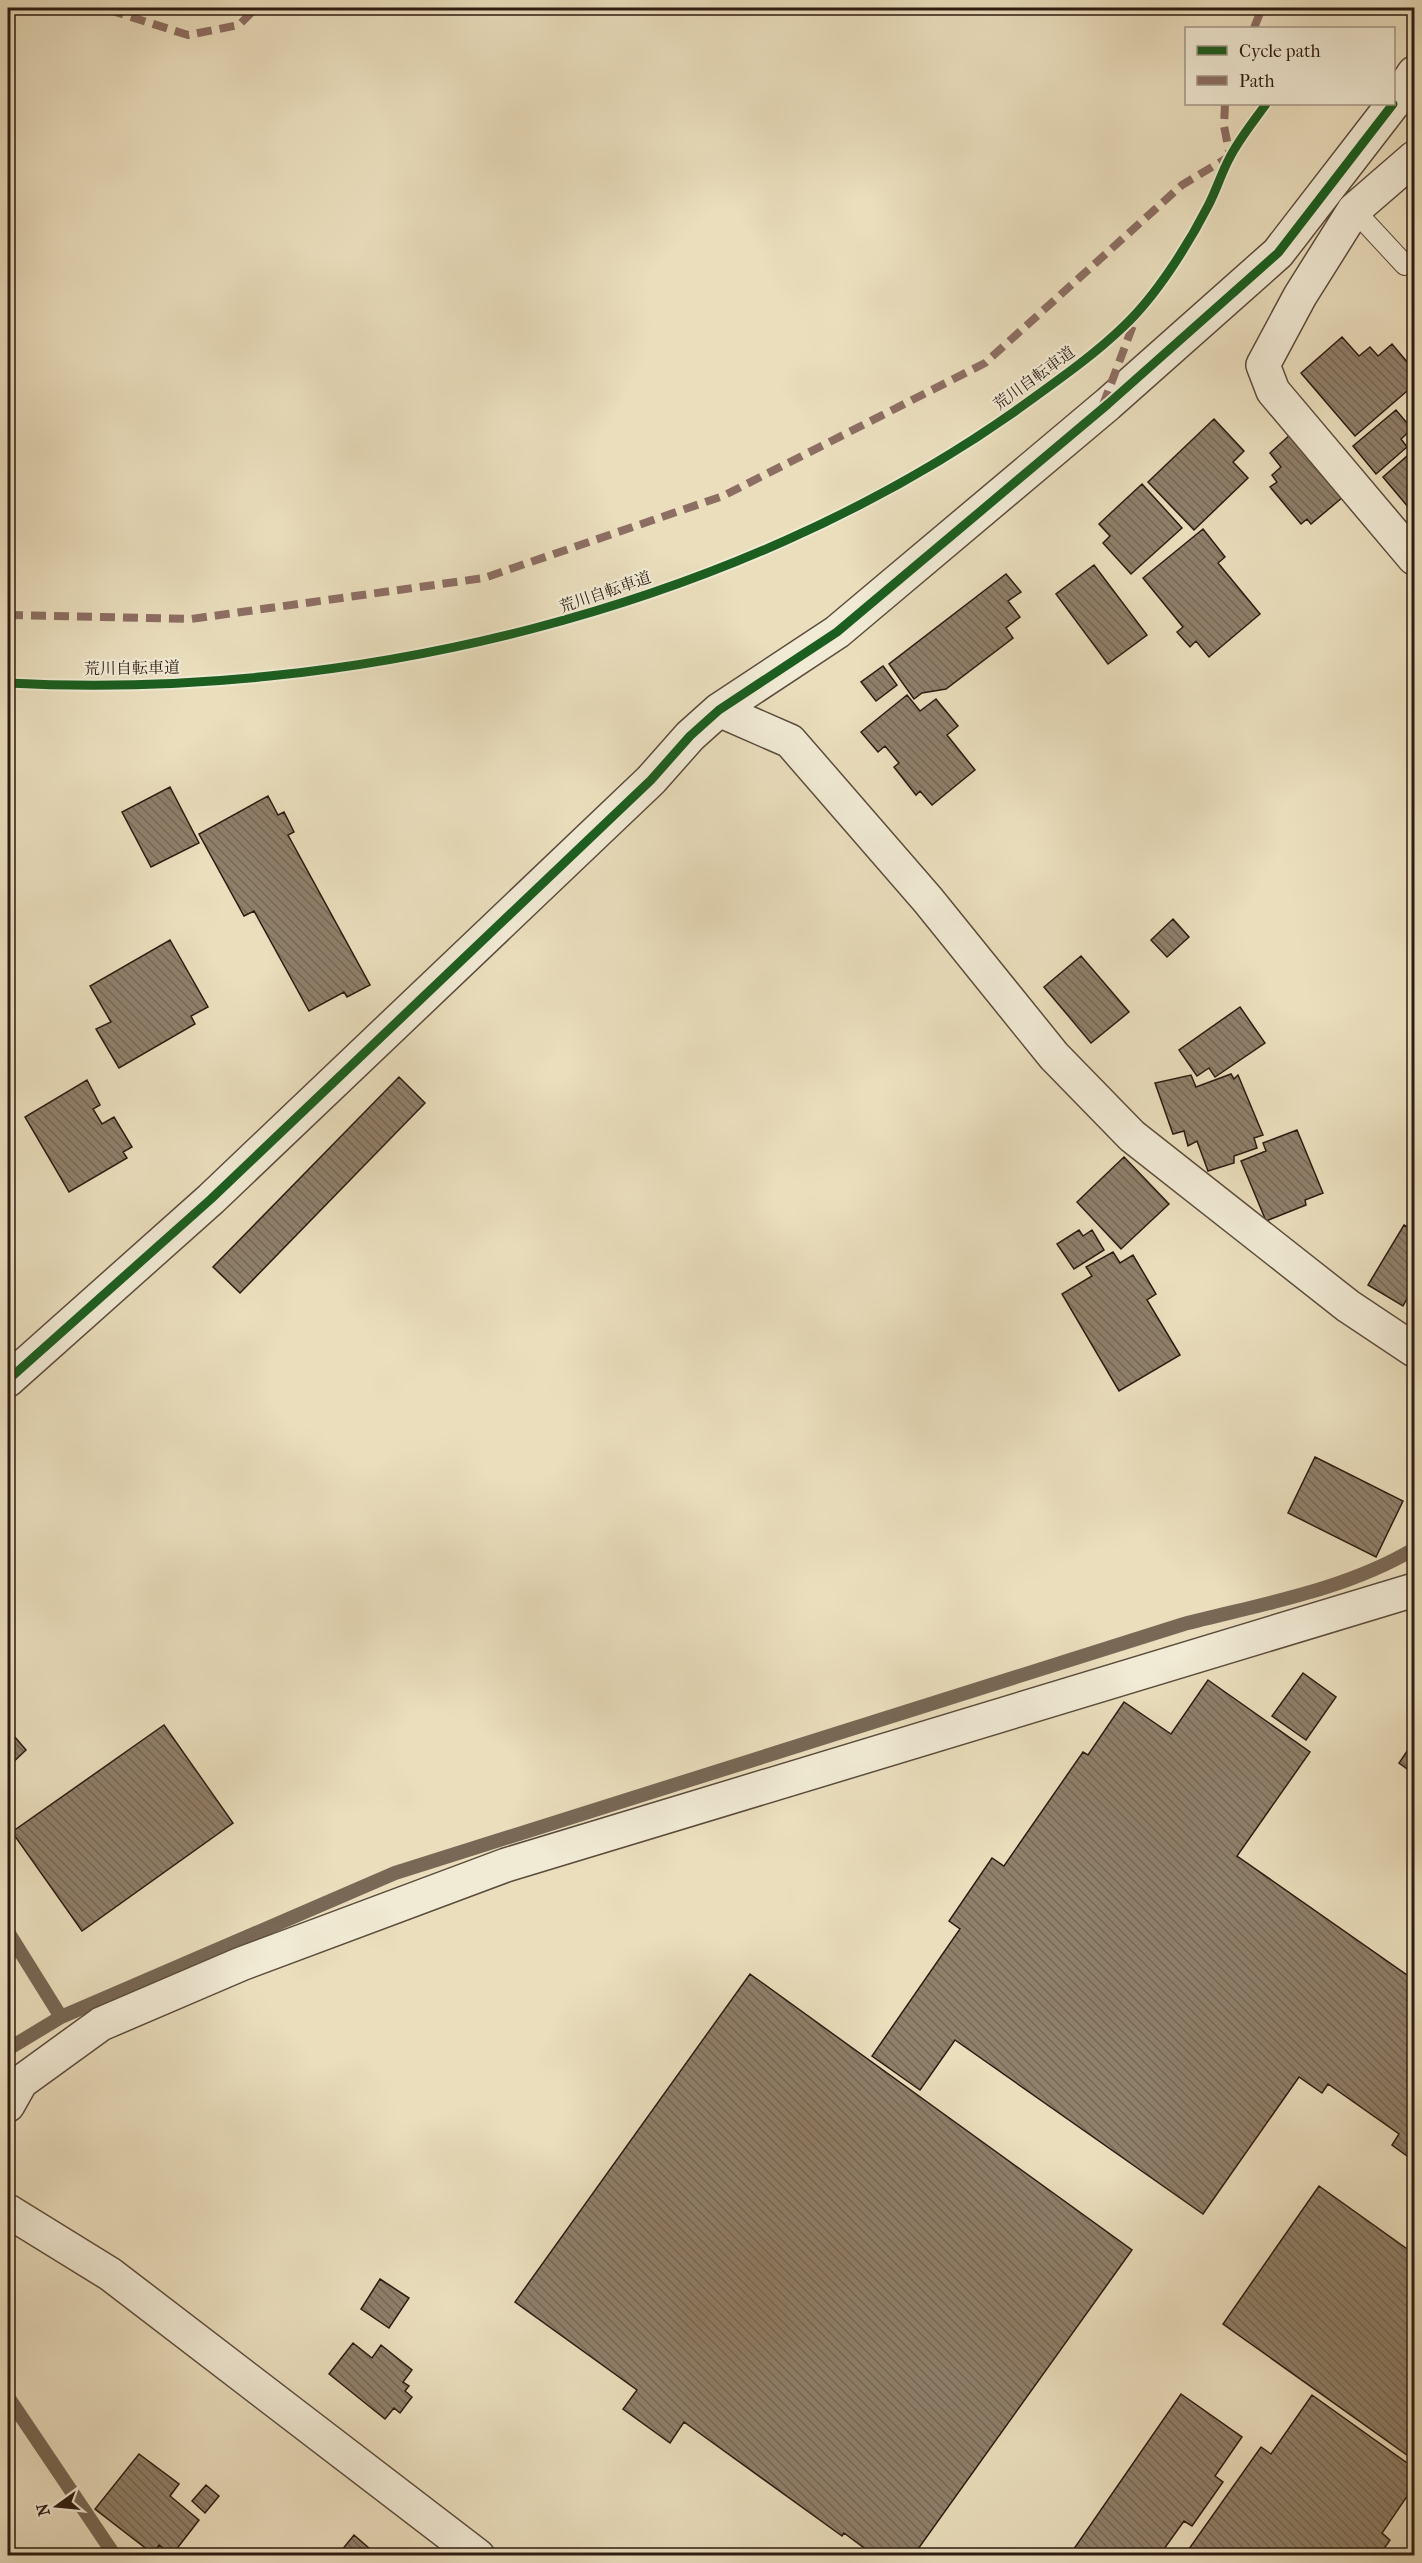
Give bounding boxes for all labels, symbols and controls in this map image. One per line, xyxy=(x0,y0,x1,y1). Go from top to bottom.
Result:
legend xyxy=(1185,27,1395,105)
text: Cycle path xyxy=(1239,41,1320,62)
text: Path xyxy=(1239,71,1275,92)
street label: 荒川自転車道 xyxy=(990,342,1078,414)
street label: 荒川自転車道 xyxy=(557,567,653,617)
street label: 荒川自転車道 xyxy=(84,658,180,678)
north arrow xyxy=(27,2476,87,2536)
text: N xyxy=(32,2501,54,2518)

